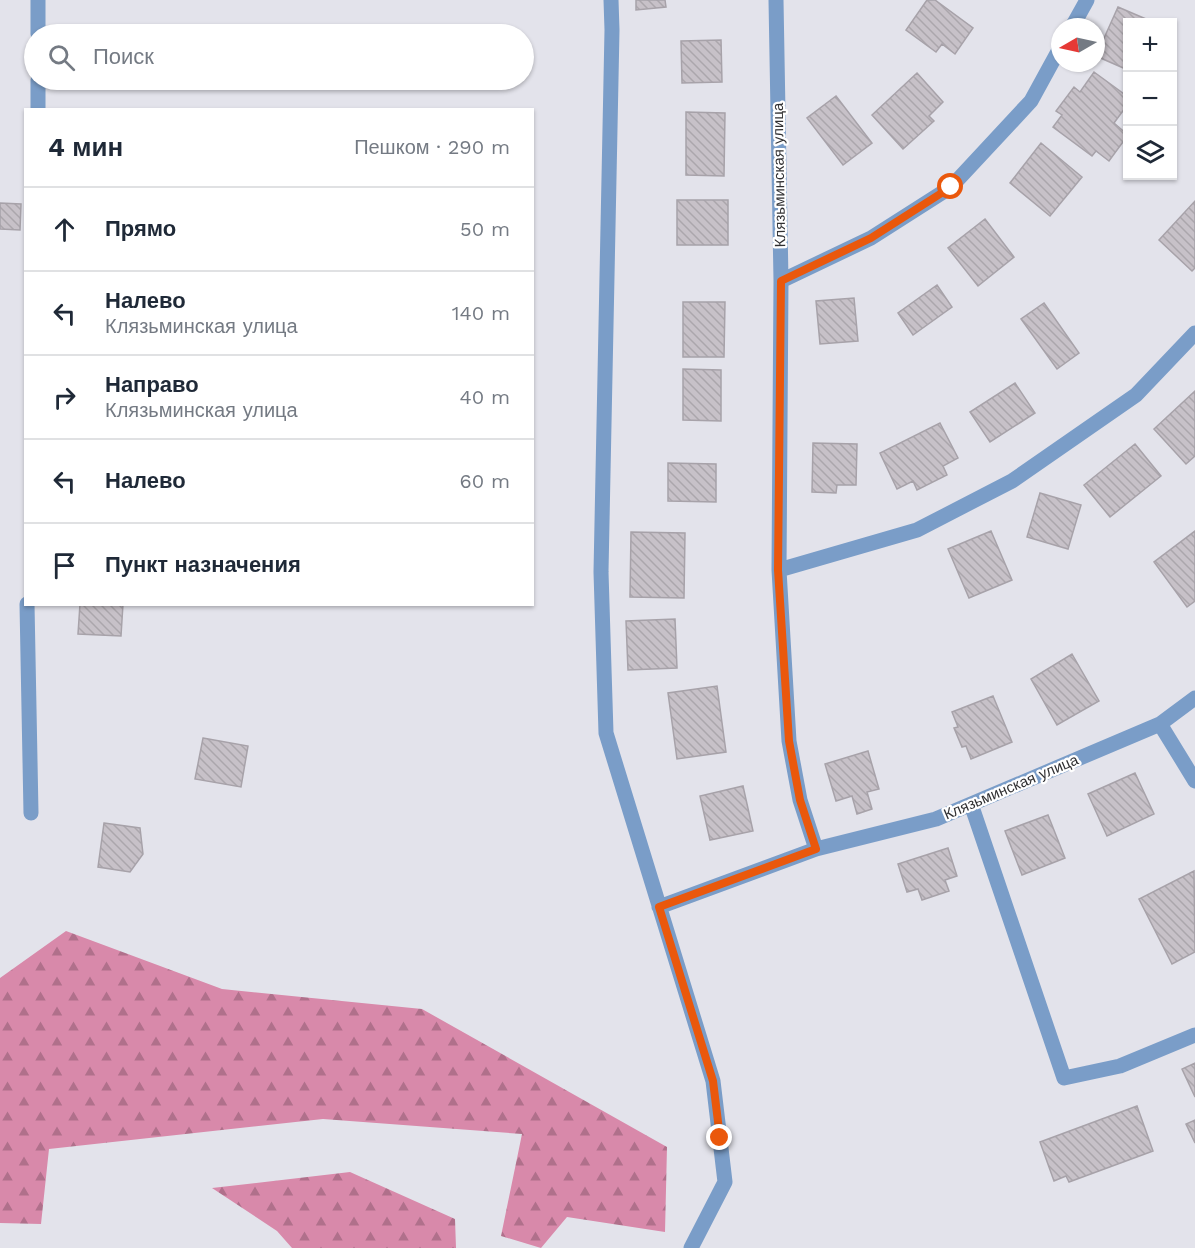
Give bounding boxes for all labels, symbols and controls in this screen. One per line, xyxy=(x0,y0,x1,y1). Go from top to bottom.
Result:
north arrow xyxy=(1051,18,1105,72)
map controls xyxy=(1123,18,1177,180)
button: + xyxy=(1123,18,1177,72)
search box xyxy=(24,24,534,90)
icon: search xyxy=(45,41,78,74)
text: Поиск xyxy=(93,44,154,69)
button: − xyxy=(1123,72,1177,126)
street label: Клязьминская улица xyxy=(769,102,789,247)
button: layers xyxy=(1123,126,1177,180)
text: 4 мин xyxy=(48,132,123,162)
text: Пешком · 290 m xyxy=(354,135,510,159)
route start xyxy=(937,173,963,199)
icon: ahead xyxy=(48,213,81,246)
text: Прямо xyxy=(105,216,176,241)
text: 50 m xyxy=(460,217,510,241)
text: Налево xyxy=(105,288,186,313)
icon: left xyxy=(48,297,81,330)
text: 140 m xyxy=(452,301,510,325)
text: Клязьминская улица xyxy=(105,314,298,338)
text: Направо xyxy=(105,372,199,397)
icon: right xyxy=(48,381,81,414)
text: 40 m xyxy=(459,385,510,409)
text: Клязьминская улица xyxy=(105,398,298,422)
icon: left xyxy=(48,465,81,498)
text: Налево xyxy=(105,468,186,493)
text: 60 m xyxy=(460,469,510,493)
icon: arrive xyxy=(48,549,81,582)
text: Пункт назначения xyxy=(105,552,301,577)
street label: Клязьминская улица xyxy=(941,750,1082,824)
route end xyxy=(706,1124,732,1150)

